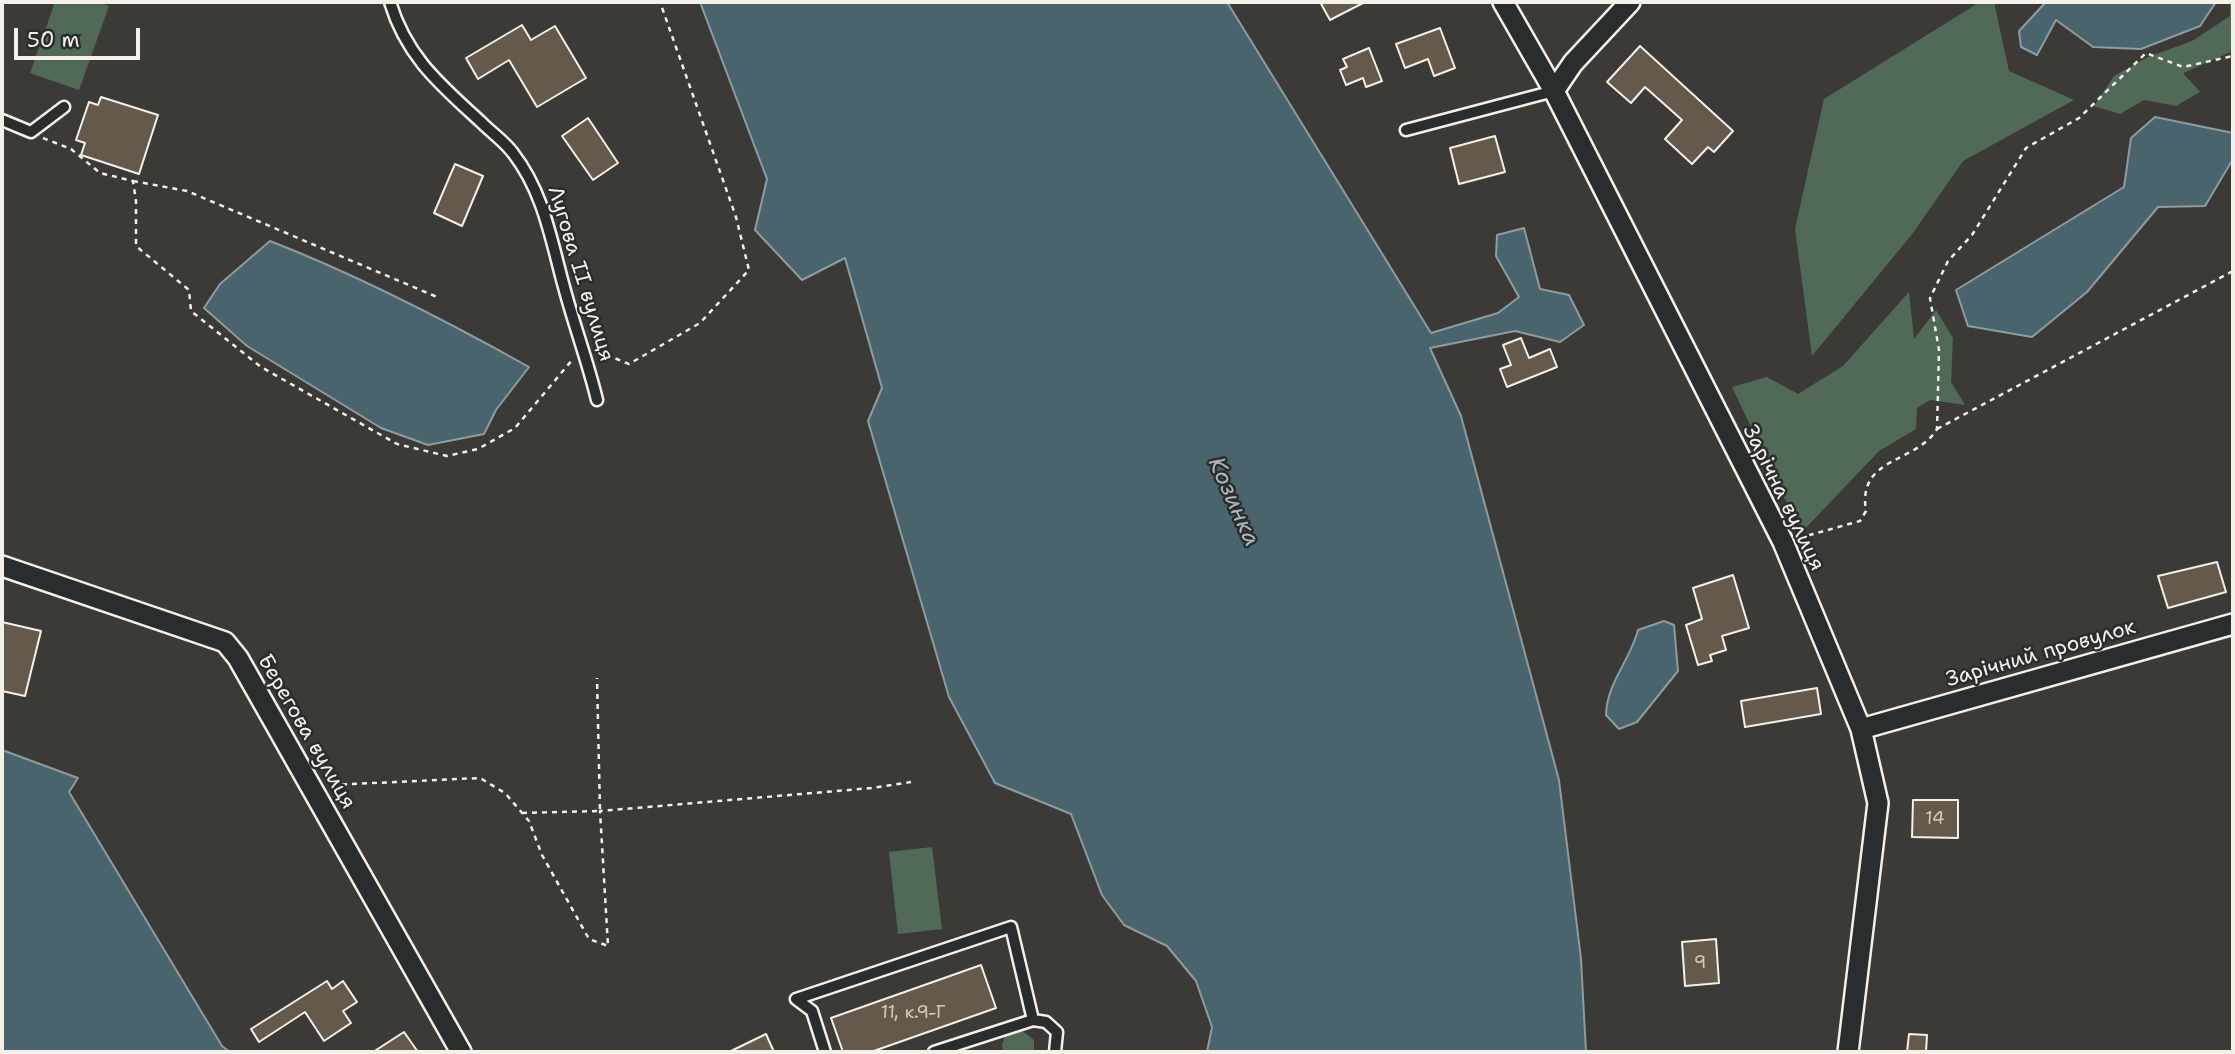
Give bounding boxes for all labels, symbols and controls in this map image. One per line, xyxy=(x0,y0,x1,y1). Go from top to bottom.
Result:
scale bar xyxy=(18,14,144,58)
text: 50 m xyxy=(27,26,80,54)
street label: Лугова II вулиця xyxy=(541,183,619,365)
street label: Зарічна вулиця xyxy=(1737,421,1829,575)
water label: Козинка xyxy=(1201,453,1265,551)
street label: Зарічний провулок xyxy=(1943,615,2139,693)
street label: Берегова вулиця xyxy=(251,650,361,814)
house number: 14 xyxy=(1925,808,1945,830)
house number: 9 xyxy=(1694,952,1706,974)
house number: 11, к.9-Г xyxy=(881,1002,945,1024)

